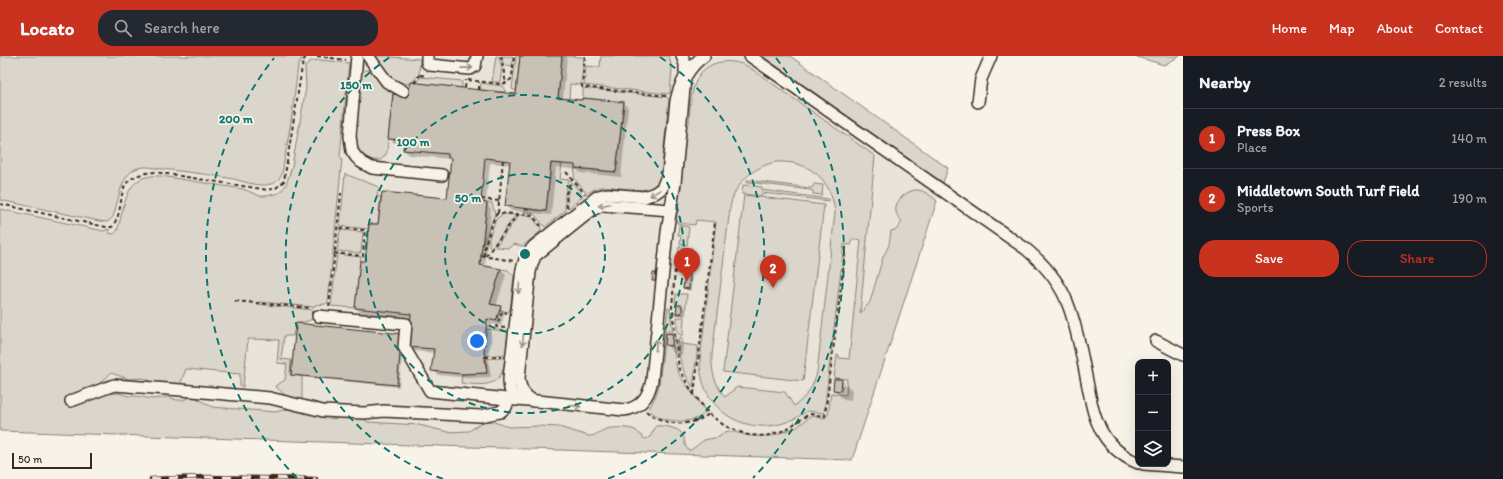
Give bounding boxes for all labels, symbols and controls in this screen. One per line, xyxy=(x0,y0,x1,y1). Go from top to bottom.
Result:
search box xyxy=(98,10,378,46)
text: Locato xyxy=(20,17,74,40)
icon: search xyxy=(112,17,134,39)
text: Search here xyxy=(144,19,220,37)
text: Home xyxy=(1272,20,1307,37)
text: Map xyxy=(1329,20,1355,37)
text: About xyxy=(1377,20,1413,37)
text: Contact xyxy=(1435,20,1483,37)
one-way arrow xyxy=(460,64,473,72)
text: Nearby xyxy=(1199,72,1251,92)
text: 2 results xyxy=(1439,75,1487,90)
text: 150 m xyxy=(340,78,373,92)
text: 200 m xyxy=(219,112,254,126)
text: Press Box xyxy=(1237,122,1300,140)
text: 1 xyxy=(1209,131,1215,146)
text: 140 m xyxy=(1451,131,1487,146)
text: 100 m xyxy=(396,135,430,149)
text: Place xyxy=(1237,140,1267,155)
text: Middletown South Turf Field xyxy=(1237,182,1419,200)
one-way arrow xyxy=(649,189,661,197)
text: 50 m xyxy=(455,191,482,205)
text: 2 xyxy=(1209,191,1215,206)
text: 190 m xyxy=(1452,191,1487,206)
text: Sports xyxy=(1237,200,1273,215)
one-way arrow xyxy=(598,202,611,210)
button: Save xyxy=(1199,240,1339,277)
button: Share xyxy=(1347,240,1487,277)
centre of rings xyxy=(518,247,532,261)
pin: 1 xyxy=(674,248,700,281)
pin: 2 xyxy=(760,255,786,288)
one-way arrow xyxy=(516,281,523,294)
your location xyxy=(467,331,487,351)
one-way arrow xyxy=(519,333,527,346)
one-way arrow xyxy=(652,339,659,352)
map controls xyxy=(1135,359,1171,467)
button: + xyxy=(1135,359,1171,395)
button: − xyxy=(1135,395,1171,431)
one-way arrow xyxy=(568,402,581,410)
button: layers xyxy=(1135,431,1171,467)
scale bar xyxy=(12,451,92,470)
text: 50 m xyxy=(18,453,42,466)

